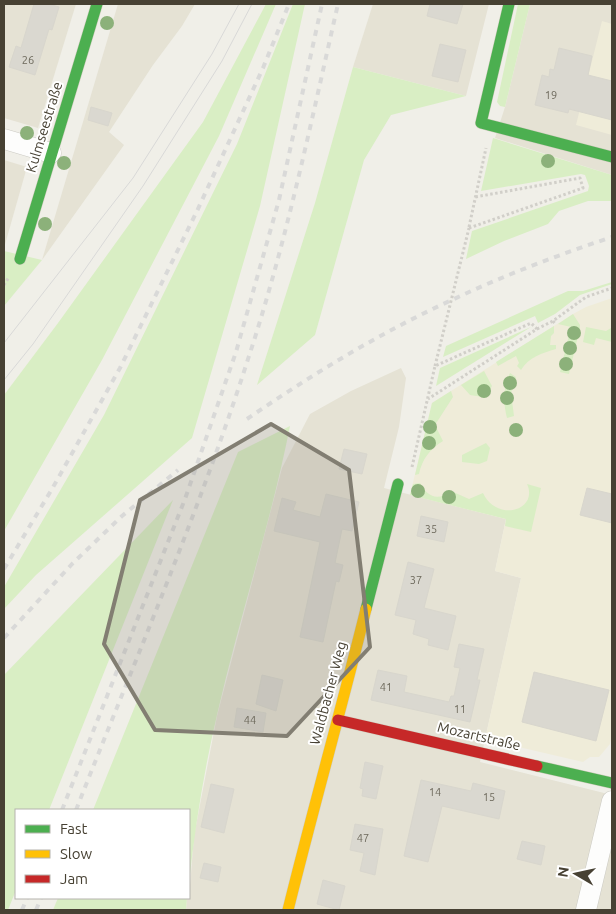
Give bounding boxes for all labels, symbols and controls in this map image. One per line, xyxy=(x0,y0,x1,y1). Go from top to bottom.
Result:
house number: 26 xyxy=(22,54,34,66)
street label: Kulmseestraße xyxy=(23,80,65,174)
house number: 19 xyxy=(545,89,557,101)
house number: 35 xyxy=(425,523,437,535)
house number: 37 xyxy=(410,574,422,586)
street label: Waldbacher Weg xyxy=(307,640,349,746)
house number: 41 xyxy=(380,681,392,693)
house number: 11 xyxy=(454,703,466,715)
house number: 44 xyxy=(244,714,256,726)
street label: Mozartstraße xyxy=(436,719,522,753)
house number: 14 xyxy=(429,786,441,798)
house number: 15 xyxy=(483,791,495,803)
legend xyxy=(15,809,190,899)
text: Fast xyxy=(60,820,88,837)
house number: 47 xyxy=(357,832,369,844)
text: Slow xyxy=(60,845,93,862)
north arrow xyxy=(551,849,601,899)
text: N xyxy=(554,866,572,878)
text: Jam xyxy=(60,870,88,887)

